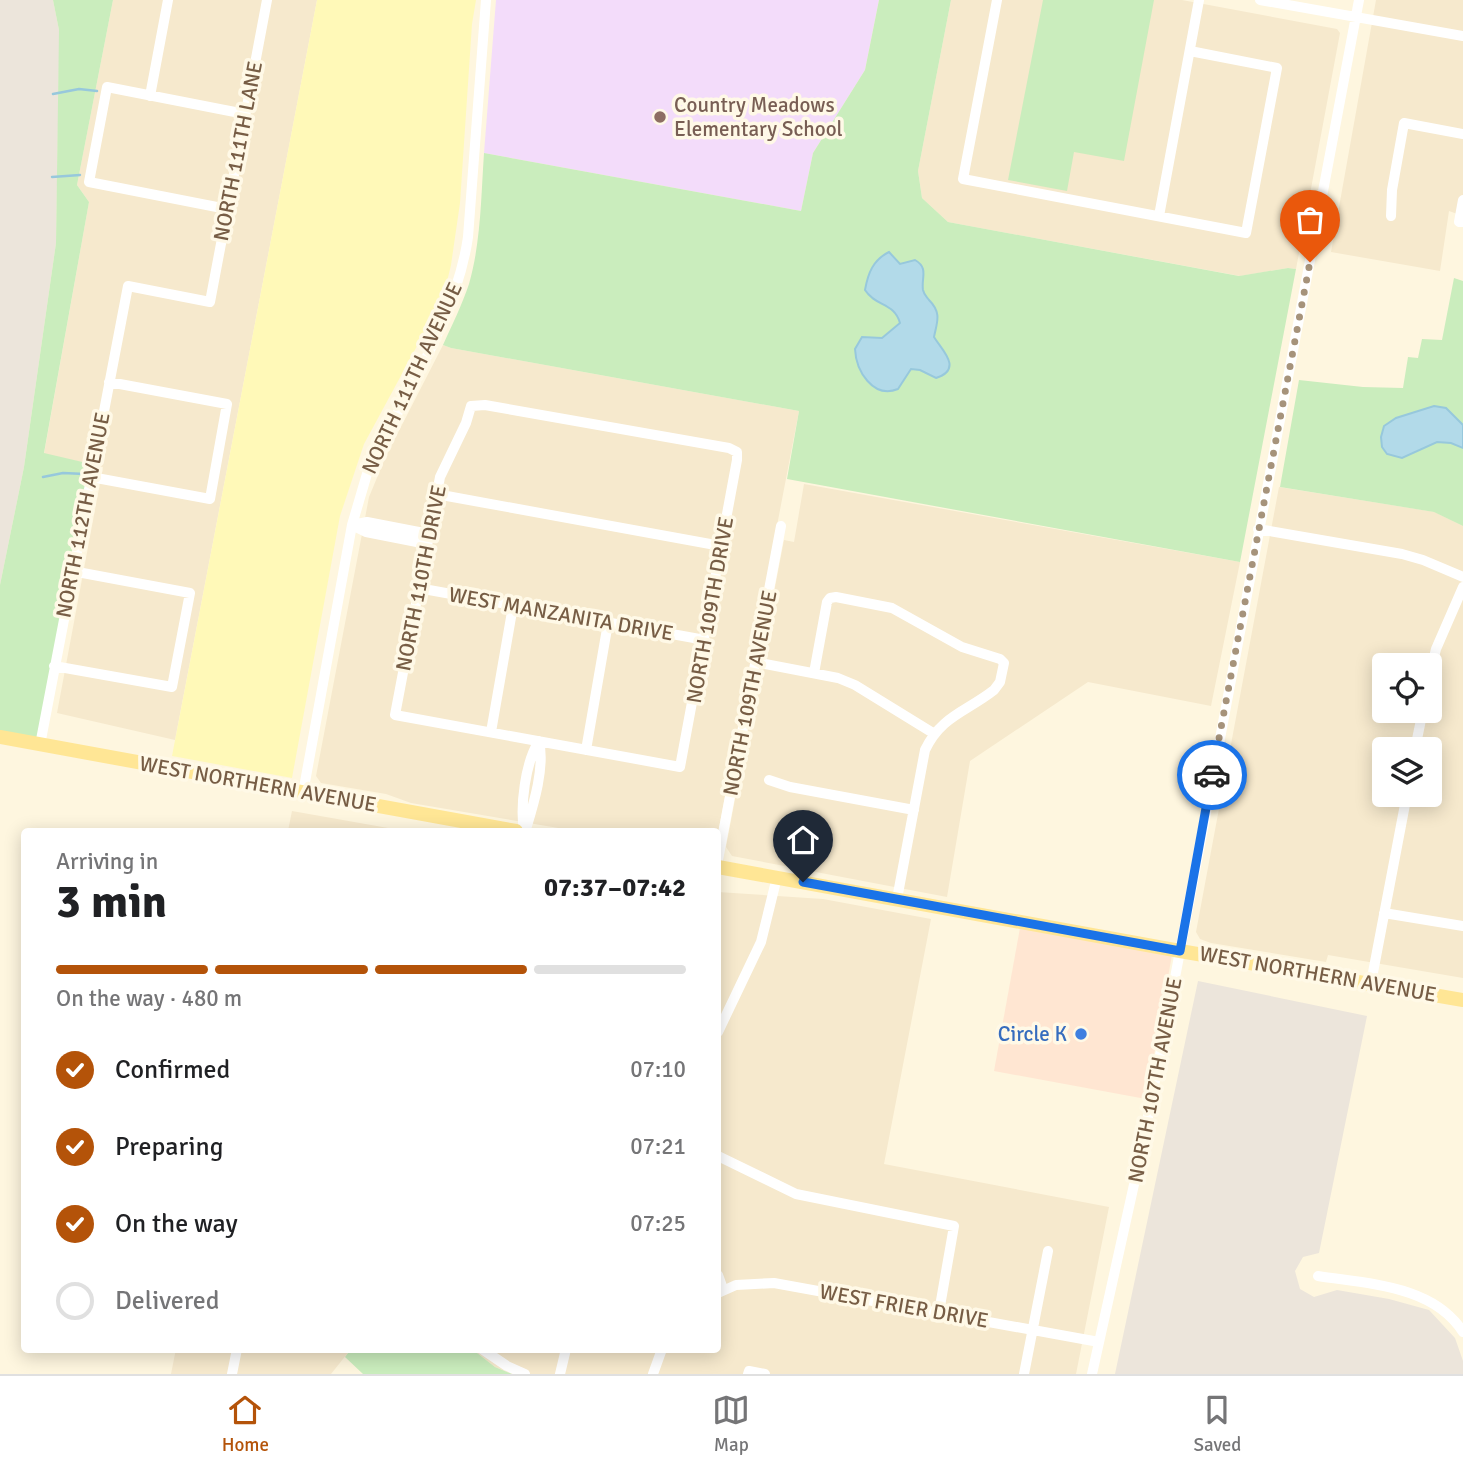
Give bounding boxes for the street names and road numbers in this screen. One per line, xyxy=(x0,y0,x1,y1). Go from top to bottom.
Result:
street label: NORTH 111TH LANE xyxy=(208,59,268,243)
street label: NORTH 111TH AVENUE xyxy=(356,278,468,478)
street label: NORTH 112TH AVENUE xyxy=(50,410,116,620)
street label: NORTH 110TH DRIVE xyxy=(390,483,452,673)
street label: NORTH 109TH DRIVE xyxy=(681,515,739,705)
street label: WEST MANZANITA DRIVE xyxy=(447,581,675,647)
street label: NORTH 109TH AVENUE xyxy=(717,588,783,798)
street label: WEST NORTHERN AVENUE xyxy=(138,750,378,818)
street label: WEST NORTHERN AVENUE xyxy=(1198,940,1438,1008)
street label: NORTH 107TH AVENUE xyxy=(1122,975,1188,1185)
street label: WEST FRIER DRIVE xyxy=(818,1278,990,1334)

